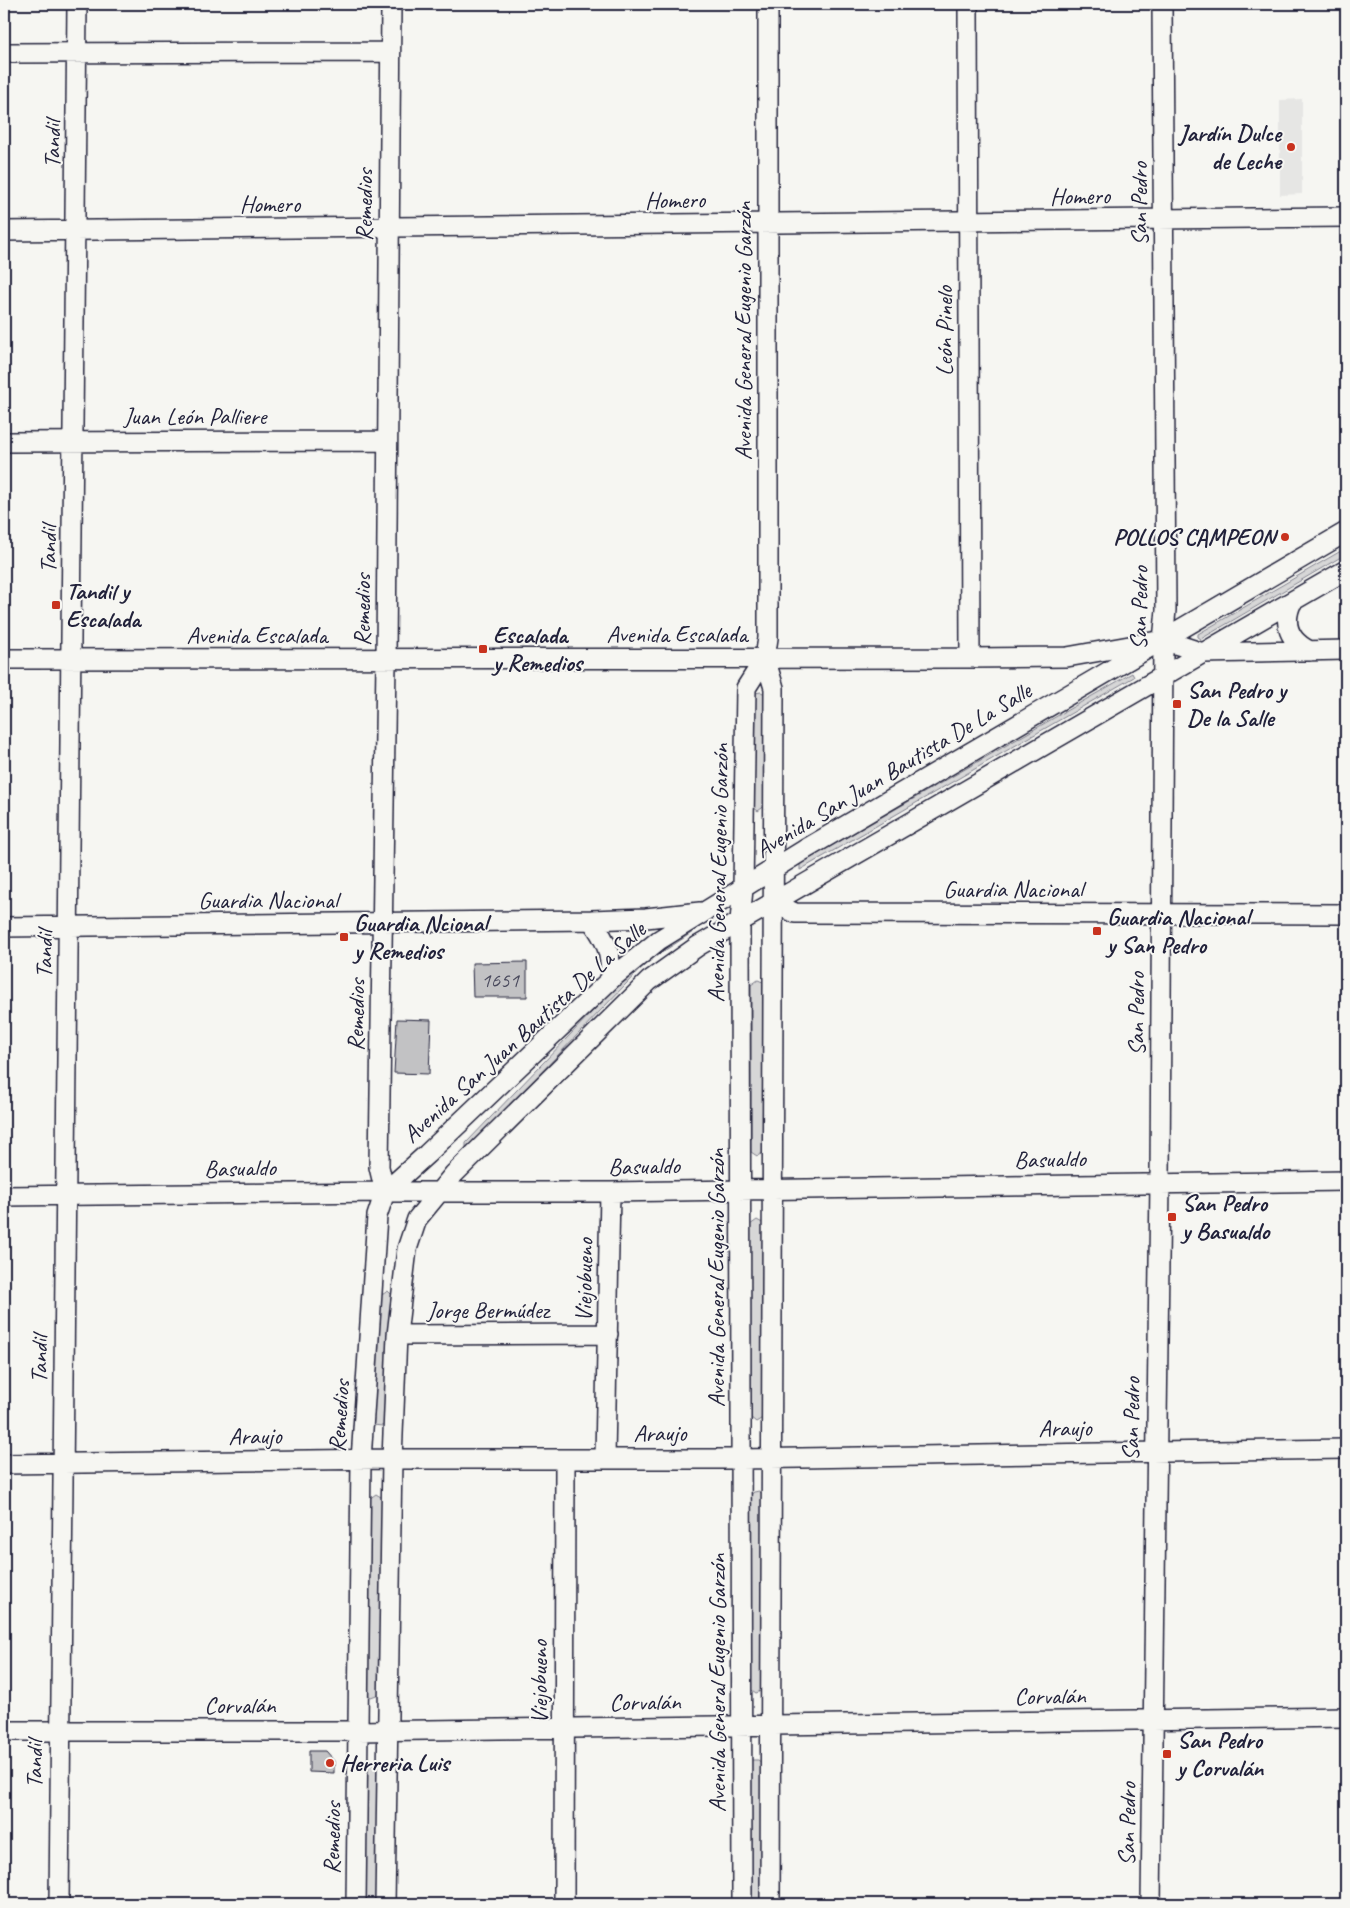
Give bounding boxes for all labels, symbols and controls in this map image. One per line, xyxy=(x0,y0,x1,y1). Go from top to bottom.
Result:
street label: Tandil xyxy=(37,116,67,168)
place label: Jardín Dulce de Leche xyxy=(1177,118,1283,176)
marker: Jardín Dulce de Leche xyxy=(1285,141,1297,153)
street label: San Pedro xyxy=(1124,161,1154,246)
street label: Remedios xyxy=(349,167,379,241)
street label: Homero xyxy=(1050,180,1112,212)
street label: Homero xyxy=(645,184,707,216)
street label: Homero xyxy=(240,189,302,219)
street label: Avenida General Eugenio Garzón xyxy=(728,200,758,460)
street label: León Pinelo xyxy=(929,284,959,376)
street label: Juan León Palliere xyxy=(123,401,268,431)
street label: Tandil xyxy=(33,521,63,573)
place label: POLLOS CAMPEON xyxy=(1113,522,1279,552)
marker: POLLOS CAMPEON xyxy=(1279,531,1291,543)
street label: San Pedro xyxy=(1123,564,1155,650)
street label: Remedios xyxy=(347,572,377,646)
place label: Tandil y Escalada xyxy=(66,576,142,634)
marker: Tandil y Escalada xyxy=(50,599,62,611)
street label: Avenida Escalada xyxy=(607,619,750,649)
street label: Avenida Escalada xyxy=(187,620,330,650)
place label: Escalada y Remedios xyxy=(491,620,585,678)
marker: Escalada y Remedios xyxy=(477,643,489,655)
street label: Avenida San Juan Bautista De La Salle xyxy=(750,674,1038,864)
place label: San Pedro y De la Salle xyxy=(1187,675,1289,733)
marker: San Pedro y De la Salle xyxy=(1171,698,1183,710)
street label: Avenida General Eugenio Garzón xyxy=(701,742,735,1003)
street label: Guardia Nacional xyxy=(943,874,1087,904)
street label: Guardia Nacional xyxy=(198,885,342,915)
place label: Guardia Nacional y San Pedro xyxy=(1105,902,1254,960)
place label: Guardia Ncional y Remedios xyxy=(352,908,492,966)
street label: Avenida San Juan Bautista De La Salle xyxy=(396,913,653,1149)
marker: Guardia Nacional y San Pedro xyxy=(1091,925,1103,937)
street label: Tandil xyxy=(29,926,59,978)
marker: Guardia Ncional y Remedios xyxy=(338,931,350,943)
house number: 1651 xyxy=(481,967,520,993)
street label: San Pedro xyxy=(1121,971,1151,1056)
street label: Remedios xyxy=(340,977,372,1051)
street label: Basualdo xyxy=(1014,1143,1088,1175)
street label: Avenida General Eugenio Garzón xyxy=(701,1147,731,1407)
street label: Basualdo xyxy=(608,1150,682,1182)
street label: Basualdo xyxy=(204,1152,278,1184)
place label: San Pedro y Basualdo xyxy=(1180,1188,1272,1246)
marker: San Pedro y Basualdo xyxy=(1166,1211,1178,1223)
street label: Viejobueno xyxy=(568,1236,600,1322)
street label: Jorge Bermúdez xyxy=(426,1295,552,1325)
street label: Tandil xyxy=(24,1331,54,1383)
street label: San Pedro xyxy=(1115,1375,1147,1461)
street label: Remedios xyxy=(322,1377,357,1453)
street label: Araujo xyxy=(1038,1413,1093,1443)
street label: Araujo xyxy=(633,1418,688,1448)
street label: Araujo xyxy=(228,1421,283,1451)
street label: Avenida General Eugenio Garzón xyxy=(702,1552,732,1812)
street label: Viejobueno xyxy=(524,1639,554,1724)
street label: Corvalán xyxy=(1014,1680,1087,1712)
street label: Corvalán xyxy=(609,1686,682,1718)
street label: Corvalán xyxy=(204,1690,277,1720)
place label: San Pedro y Corvalán xyxy=(1175,1725,1264,1783)
street label: Tandil xyxy=(19,1736,49,1788)
place label: Herreria Luis xyxy=(340,1748,452,1778)
marker: San Pedro y Corvalán xyxy=(1161,1748,1173,1760)
marker: Herreria Luis xyxy=(324,1757,336,1769)
street label: San Pedro xyxy=(1111,1780,1143,1866)
street label: Remedios xyxy=(316,1800,348,1874)

